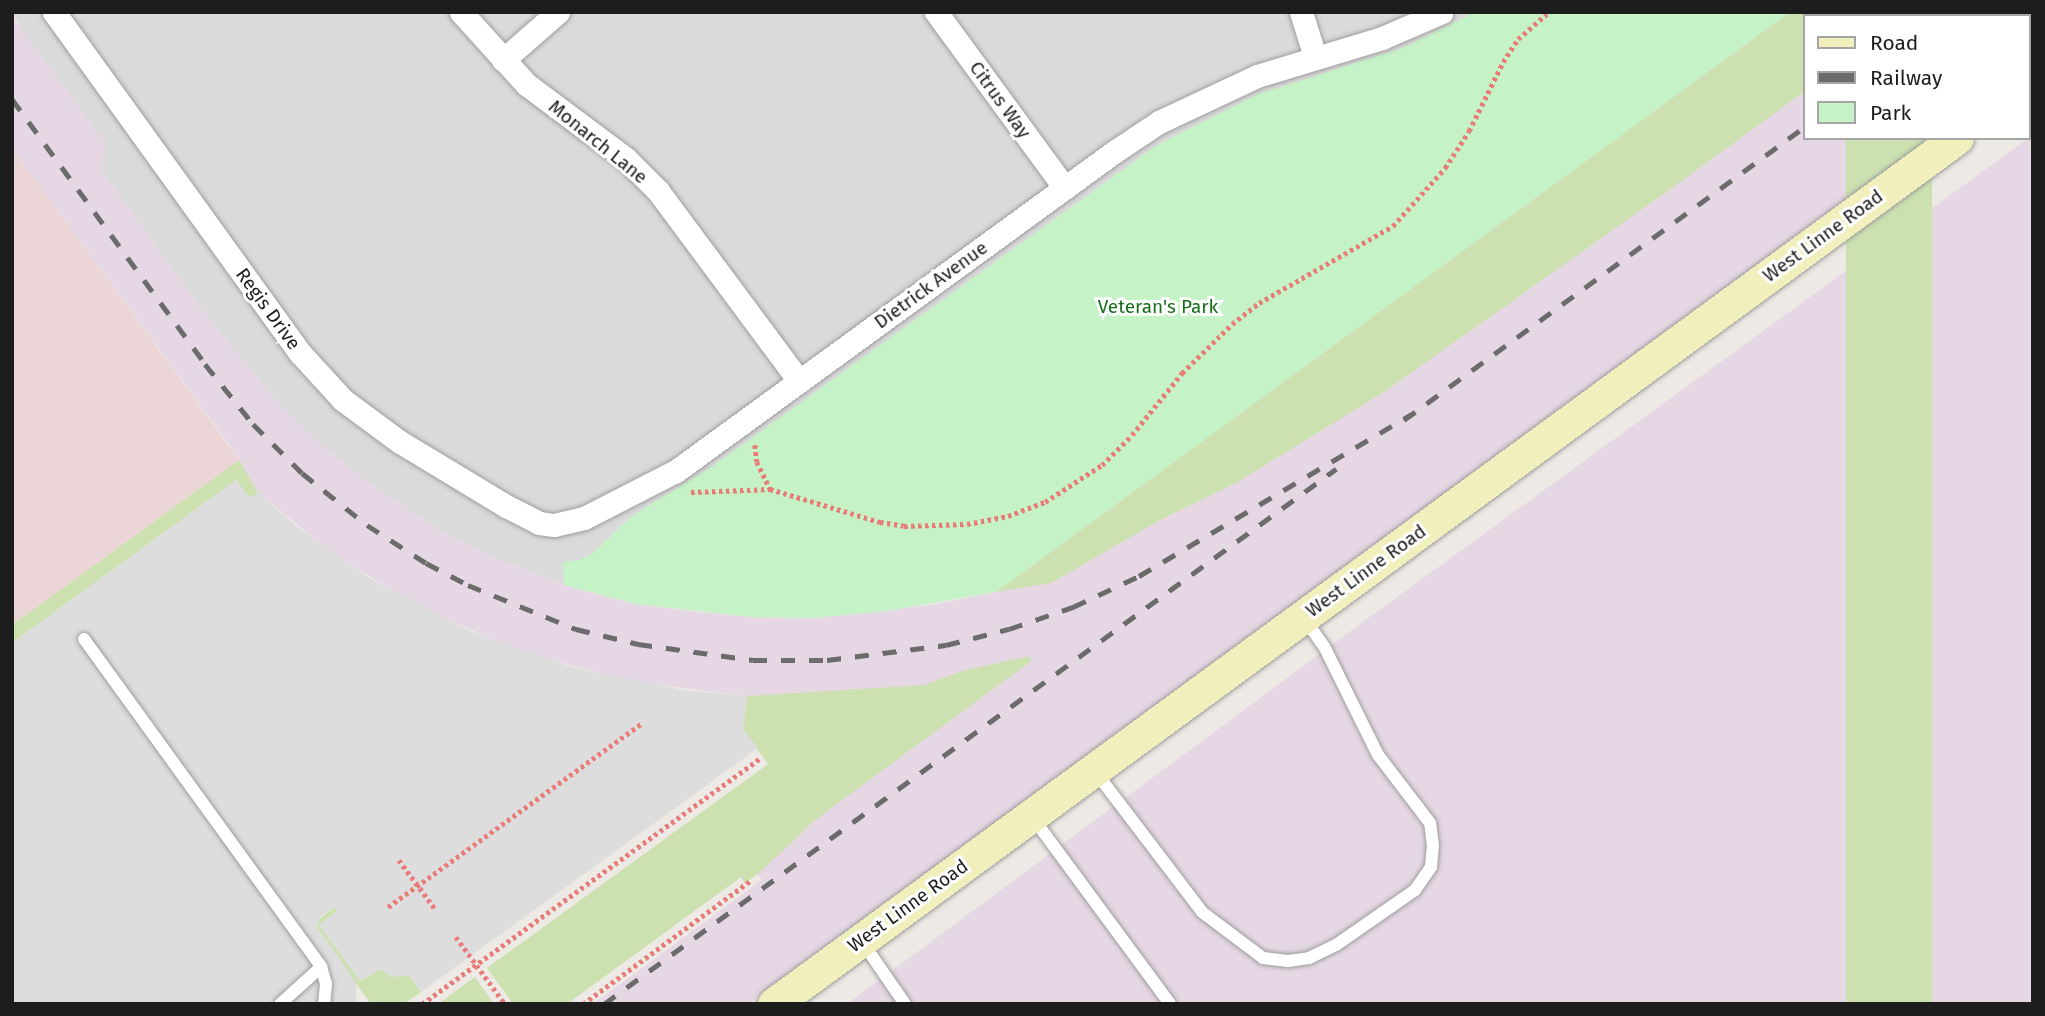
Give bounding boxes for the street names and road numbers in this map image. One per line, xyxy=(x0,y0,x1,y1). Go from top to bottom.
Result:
street label: Citrus Way xyxy=(964,57,1036,143)
street label: Monarch Lane xyxy=(544,95,652,189)
street label: West Linne Road xyxy=(1758,185,1888,287)
street label: Dietrick Avenue xyxy=(870,236,992,334)
street label: Regis Drive xyxy=(231,264,305,354)
street label: West Linne Road xyxy=(1301,520,1431,622)
street label: West Linne Road xyxy=(843,855,973,957)

